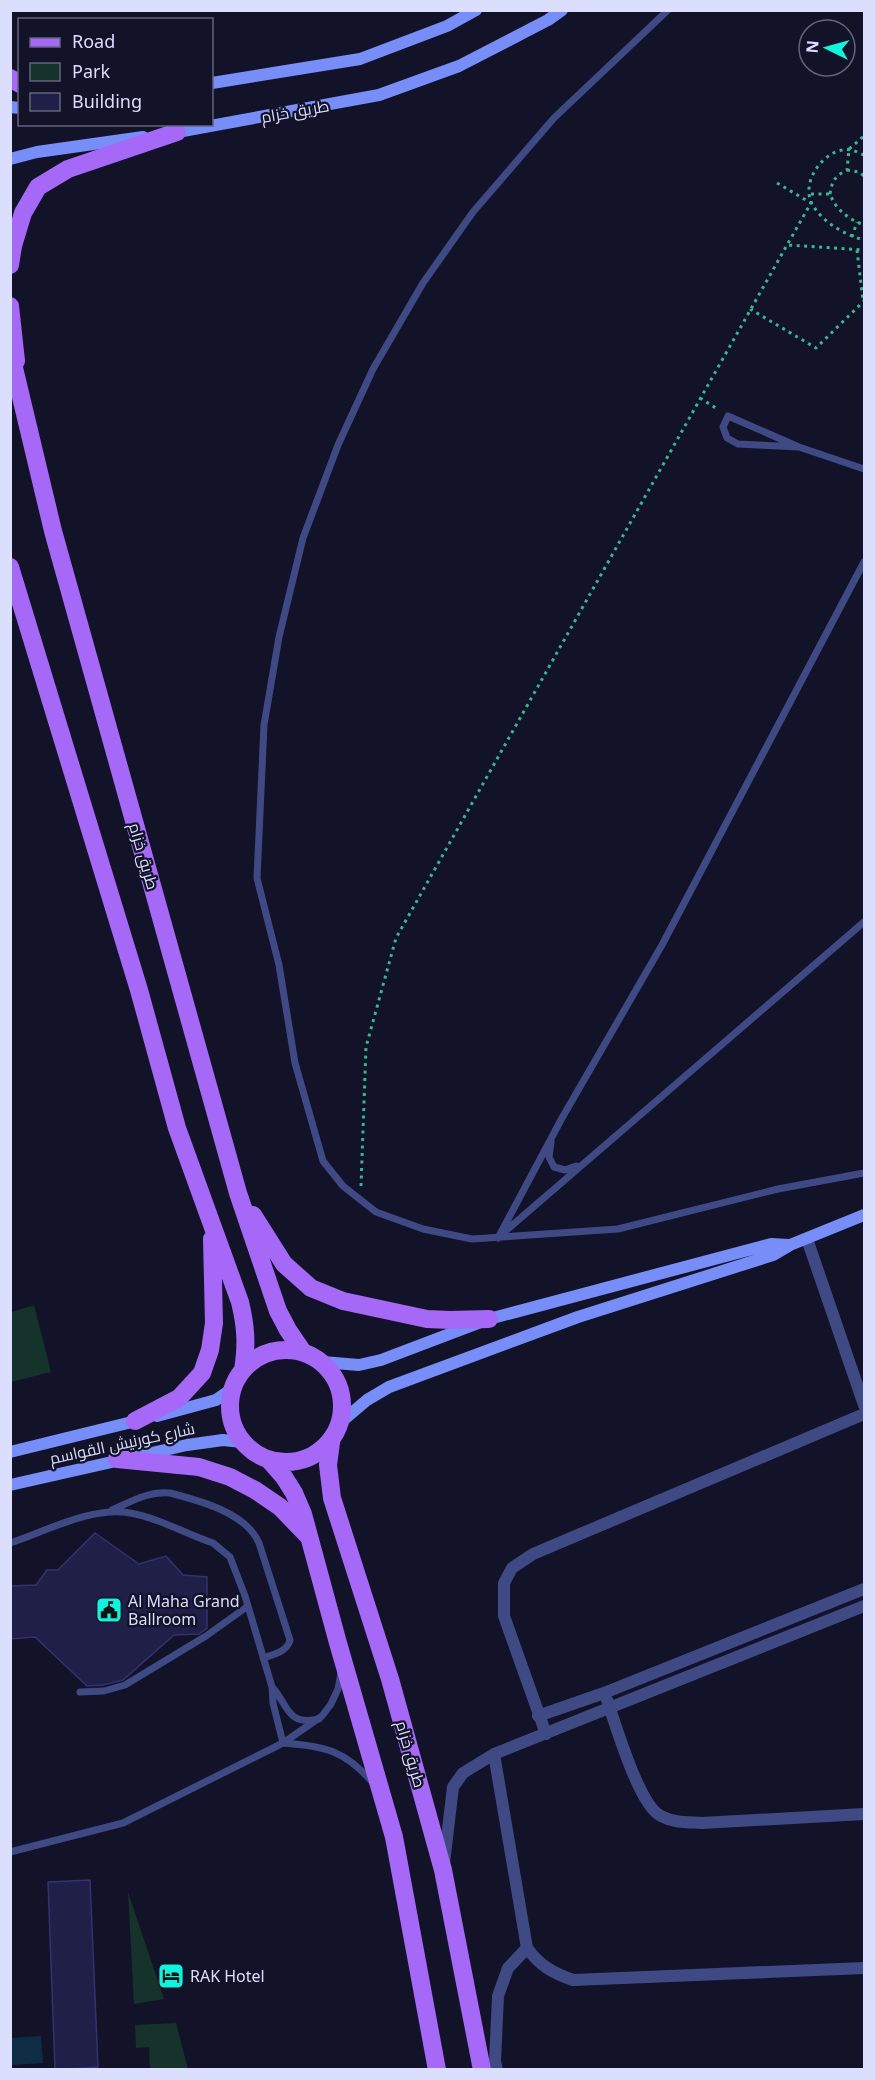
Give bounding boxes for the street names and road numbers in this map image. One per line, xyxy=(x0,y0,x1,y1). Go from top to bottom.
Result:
street label: طريق خزام xyxy=(259,94,331,129)
street label: طريق خزام xyxy=(123,820,164,892)
street label: شارع كورنيش القواسم xyxy=(47,1417,197,1470)
street label: طريق خزام xyxy=(390,1718,431,1790)

